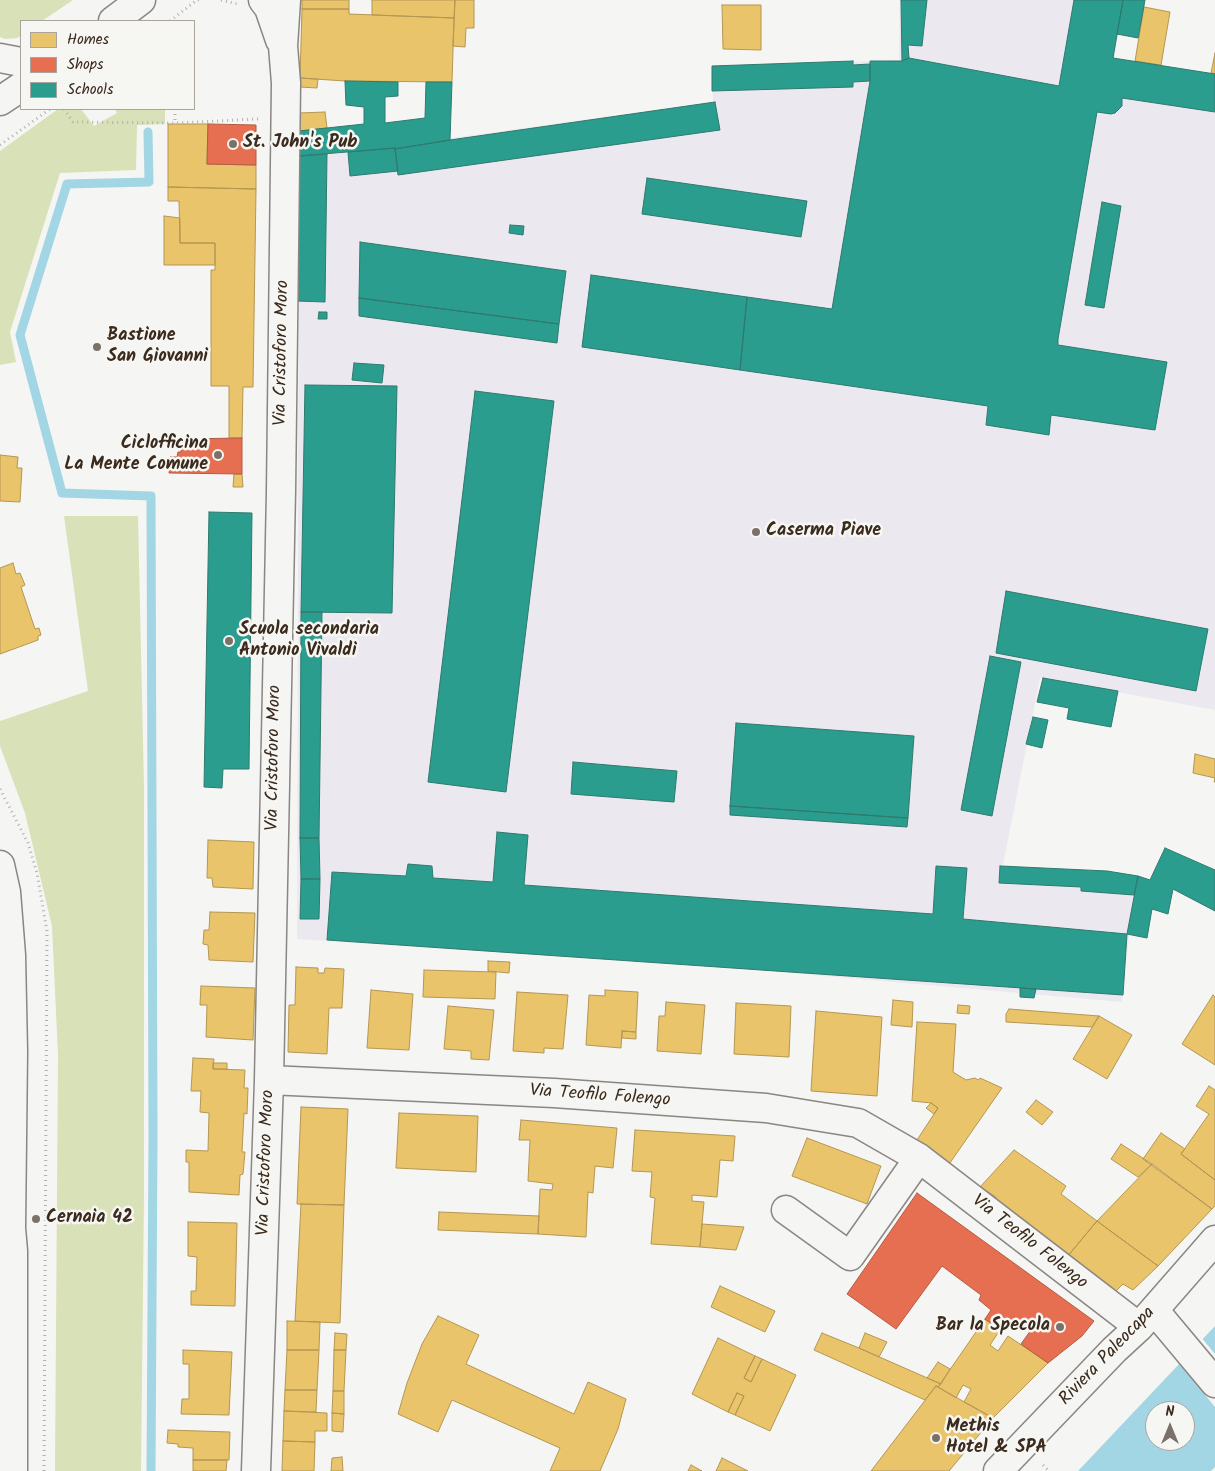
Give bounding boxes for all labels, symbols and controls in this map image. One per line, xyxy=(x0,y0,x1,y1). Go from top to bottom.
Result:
legend xyxy=(20,20,195,110)
text: Homes xyxy=(67,28,109,52)
text: Shops xyxy=(67,53,103,77)
text: Schools xyxy=(67,78,113,102)
place label: St. John's Pub xyxy=(243,133,357,155)
marker: St. John's Pub xyxy=(227,138,239,150)
street label: Via Cristoforo Moro xyxy=(271,280,295,426)
place label: Bastione San Giovanni xyxy=(107,326,208,368)
marker: Bastione San Giovanni xyxy=(91,341,103,353)
place label: Ciclofficina La Mente Comune xyxy=(64,434,208,476)
marker: Ciclofficina La Mente Comune xyxy=(212,449,224,461)
place label: Caserma Piave xyxy=(766,521,881,543)
marker: Caserma Piave xyxy=(750,526,762,538)
place label: Scuola secondaria Antonio Vivaldi xyxy=(239,620,379,662)
marker: Scuola secondaria Antonio Vivaldi xyxy=(223,635,235,647)
street label: Via Cristoforo Moro xyxy=(263,685,287,831)
street label: Via Teofilo Folengo xyxy=(529,1081,671,1113)
street label: Via Cristoforo Moro xyxy=(254,1090,280,1236)
street label: Via Teofilo Folengo xyxy=(967,1191,1091,1295)
place label: Cernaia 42 xyxy=(46,1208,133,1230)
marker: Cernaia 42 xyxy=(30,1213,42,1225)
street label: Riviera Paleocapa xyxy=(1056,1303,1160,1411)
place label: Bar la Specola xyxy=(936,1316,1050,1338)
marker: Bar la Specola xyxy=(1054,1321,1066,1333)
north arrow xyxy=(1145,1401,1195,1451)
text: N xyxy=(1166,1401,1174,1423)
place label: Methis Hotel & SPA xyxy=(946,1417,1047,1460)
marker: Methis Hotel & SPA xyxy=(930,1432,942,1444)

